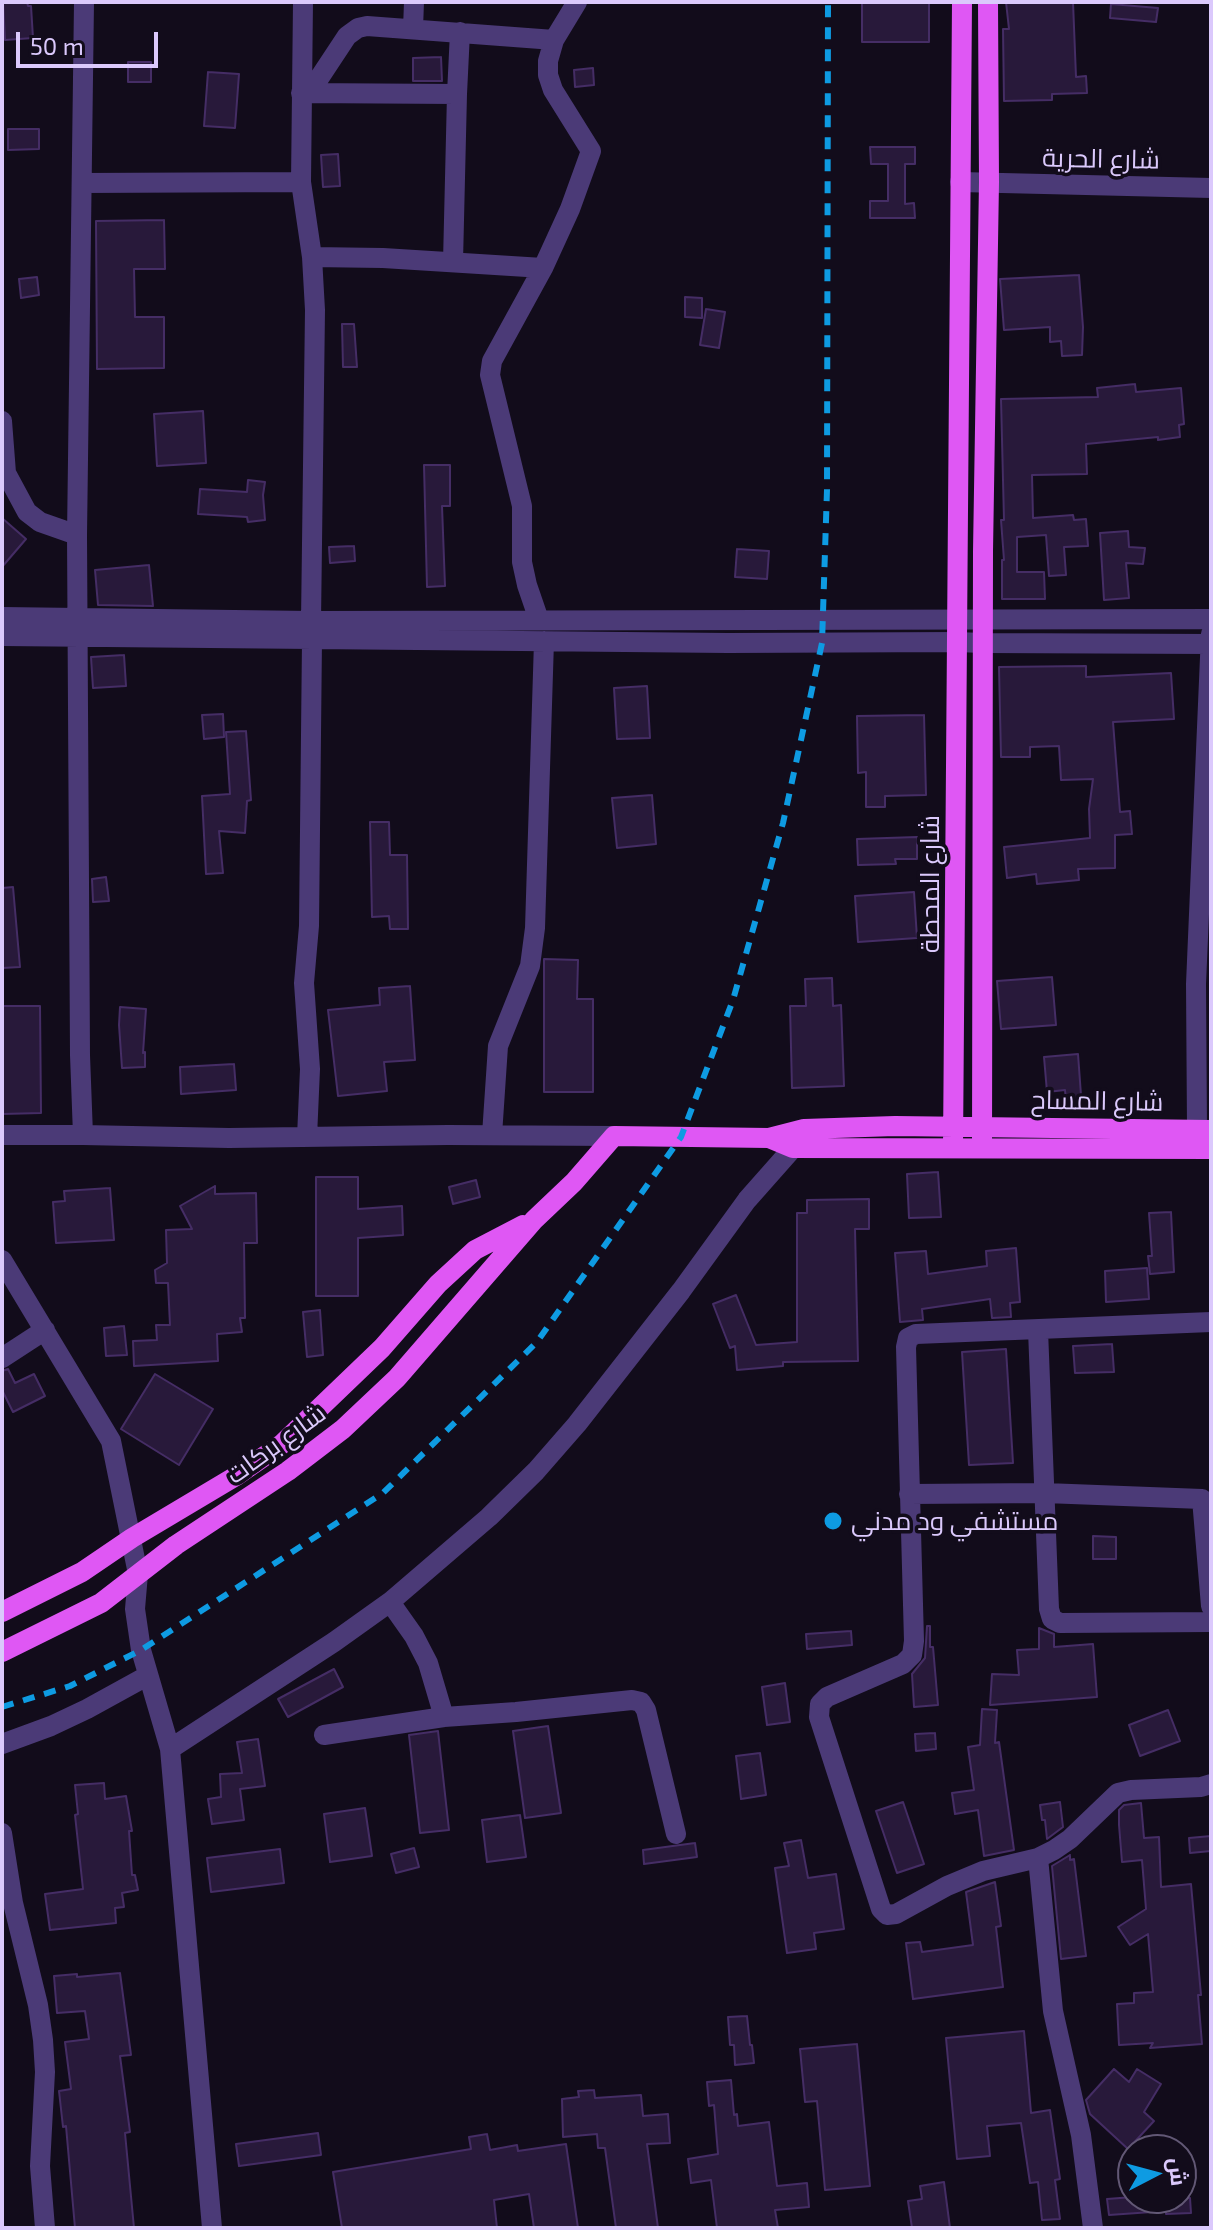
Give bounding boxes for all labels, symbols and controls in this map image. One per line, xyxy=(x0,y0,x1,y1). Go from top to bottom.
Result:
scale bar xyxy=(20,16,162,66)
text: 50 m xyxy=(30,31,84,60)
street label: شارع الحرية xyxy=(1042,142,1160,176)
street label: شارع المحطة xyxy=(914,815,946,953)
street label: شارع المساح xyxy=(1030,1084,1164,1118)
street label: شارع بركات xyxy=(220,1397,332,1491)
place label: مستشفي ود مدني xyxy=(851,1505,1059,1537)
marker: مستشفي ود مدني xyxy=(822,1510,844,1532)
north arrow xyxy=(1117,2134,1197,2214)
text: ش xyxy=(1164,2156,1193,2187)

